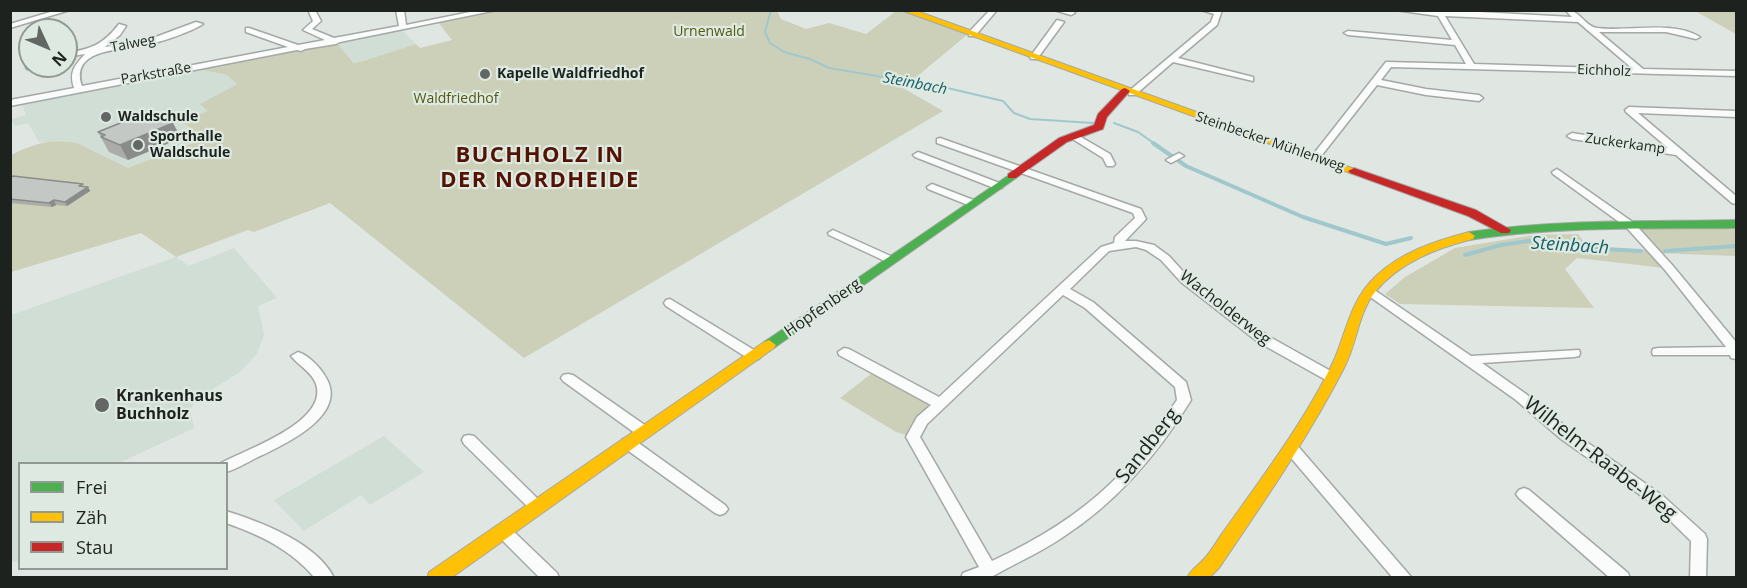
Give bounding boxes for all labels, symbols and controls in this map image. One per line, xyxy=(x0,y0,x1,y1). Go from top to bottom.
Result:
north arrow xyxy=(18,18,78,78)
park label: Urnenwald xyxy=(673,24,745,40)
street label: Talweg xyxy=(109,31,157,57)
text: N xyxy=(47,47,72,71)
street label: Parkstraße xyxy=(120,60,192,88)
street label: Eichholz xyxy=(1577,62,1631,80)
place label: Kapelle Waldfriedhof xyxy=(497,66,644,82)
marker: Kapelle Waldfriedhof xyxy=(478,67,492,81)
water label: Steinbach xyxy=(881,69,949,99)
park label: Waldfriedhof xyxy=(414,91,498,107)
place label: Waldschule xyxy=(118,109,198,125)
street label: Steinbecker Mühlenweg xyxy=(1193,109,1347,175)
marker: Waldschule xyxy=(99,110,113,124)
place label: Sporthalle Waldschule xyxy=(150,129,230,162)
street label: Zuckerkamp xyxy=(1584,130,1666,158)
marker: Sporthalle Waldschule xyxy=(131,138,145,152)
district label: BUCHHOLZ IN DER NORDHEIDE xyxy=(440,143,640,194)
water label: Steinbach xyxy=(1530,233,1610,259)
street label: Wacholderweg xyxy=(1176,267,1274,349)
street label: Hopfenberg xyxy=(781,274,865,342)
place label: Krankenhaus Buchholz xyxy=(116,386,223,424)
street label: Wilhelm-Raabe-Weg xyxy=(1519,392,1681,526)
marker: Krankenhaus Buchholz xyxy=(93,396,111,414)
street label: Sandberg xyxy=(1111,404,1185,488)
legend xyxy=(18,462,228,570)
text: Frei xyxy=(76,475,107,499)
text: Zäh xyxy=(76,505,107,529)
text: Stau xyxy=(76,535,113,559)

